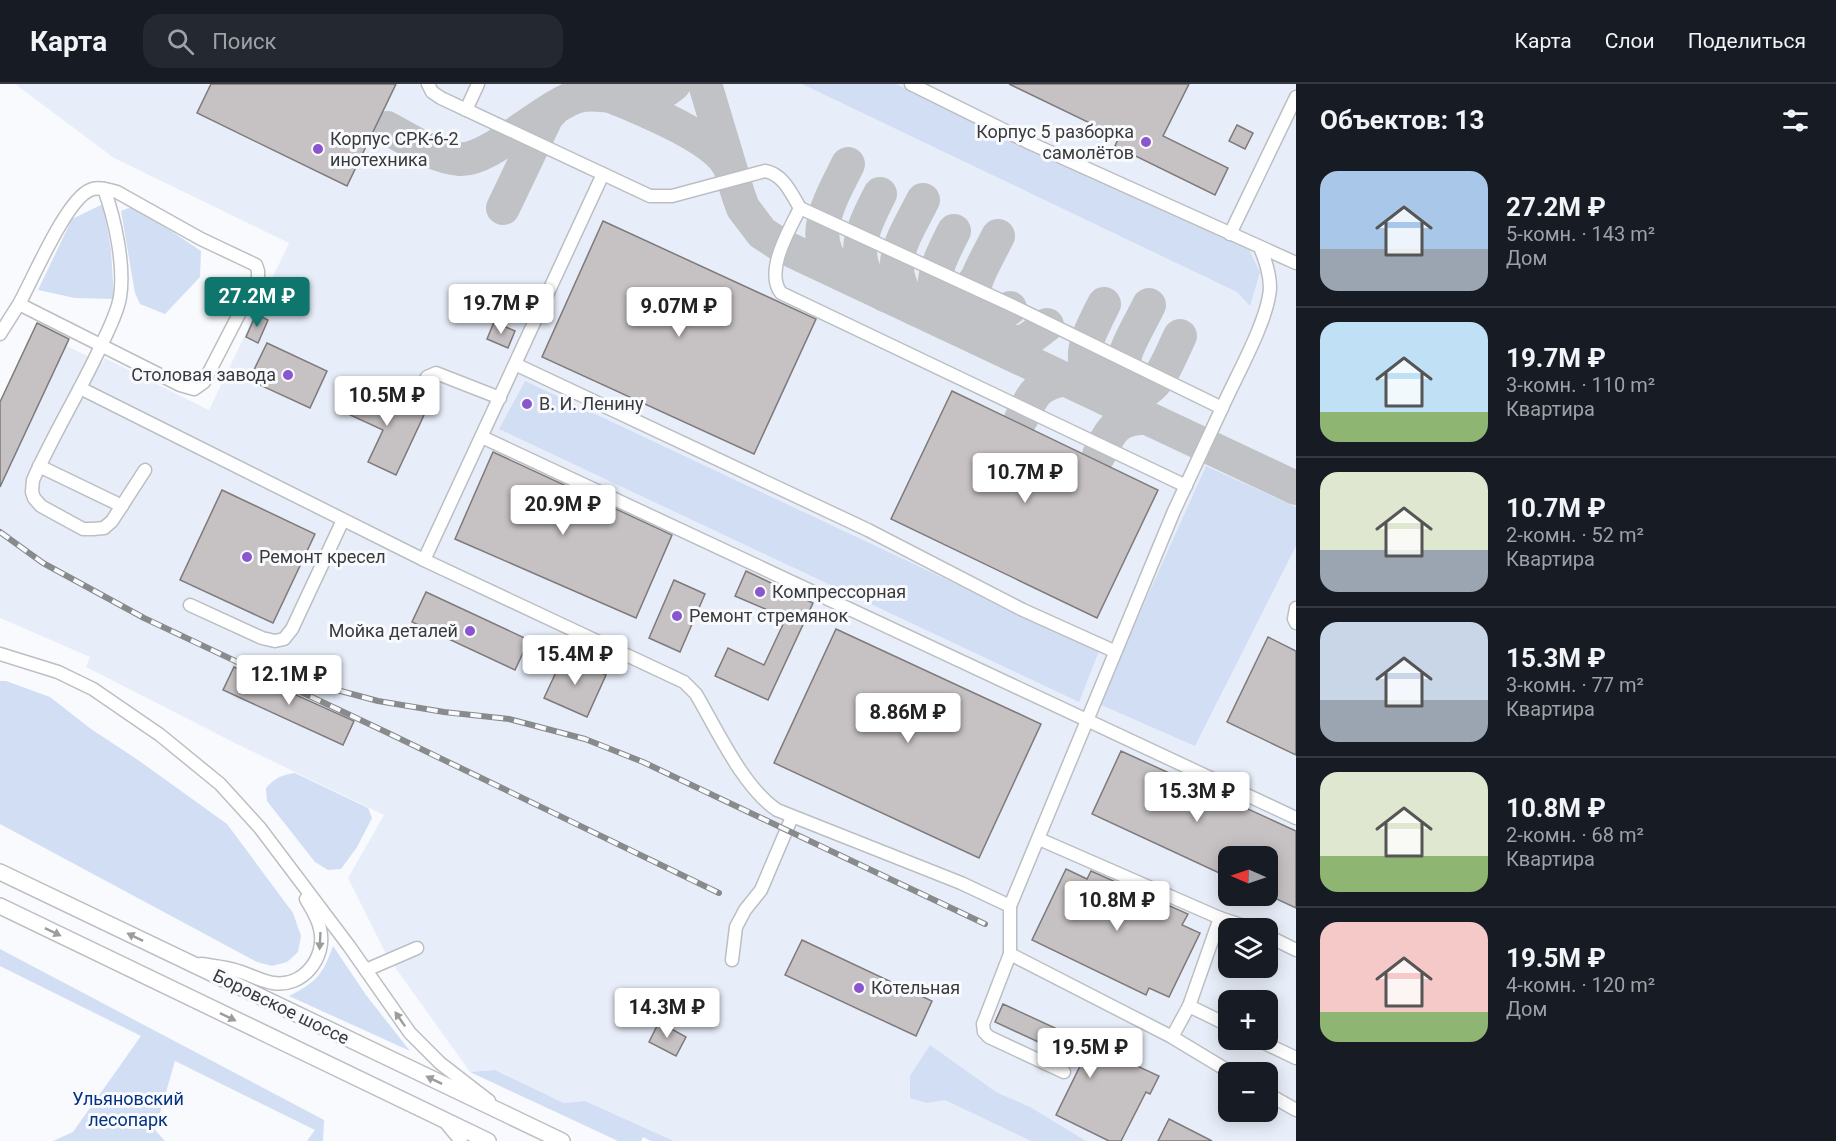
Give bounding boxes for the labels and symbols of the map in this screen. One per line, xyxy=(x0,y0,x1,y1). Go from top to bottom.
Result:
place label: Корпус 5 разборка самолётов xyxy=(976,121,1134,163)
place label: Корпус СРК-6-2 инотехника xyxy=(330,128,459,170)
marker: Корпус 5 разборка самолётов xyxy=(1139,135,1153,149)
marker: Корпус СРК-6-2 инотехника xyxy=(311,142,325,156)
pin: 27.2M ₽ xyxy=(202,277,312,328)
pin: 19.7M ₽ xyxy=(446,284,556,335)
pin: 9.07M ₽ xyxy=(624,287,734,338)
place label: Столовая завода xyxy=(131,364,276,385)
marker: Столовая завода xyxy=(281,368,295,382)
pin: 10.5M ₽ xyxy=(332,376,442,427)
place label: В. И. Ленину xyxy=(539,393,644,414)
marker: В. И. Ленину xyxy=(520,397,534,411)
pin: 10.7M ₽ xyxy=(970,453,1080,504)
pin: 20.9M ₽ xyxy=(508,485,618,536)
place label: Ремонт кресел xyxy=(259,546,386,567)
marker: Ремонт кресел xyxy=(240,550,254,564)
place label: Компрессорная xyxy=(772,581,906,602)
marker: Компрессорная xyxy=(753,585,767,599)
place label: Ремонт стремянок xyxy=(689,605,849,626)
marker: Ремонт стремянок xyxy=(670,609,684,623)
place label: Мойка деталей xyxy=(329,620,458,641)
marker: Мойка деталей xyxy=(463,624,477,638)
pin: 15.4M ₽ xyxy=(520,635,630,686)
pin: 12.1M ₽ xyxy=(234,655,344,706)
pin: 8.86M ₽ xyxy=(853,693,963,744)
pin: 15.3M ₽ xyxy=(1142,772,1252,823)
north arrow xyxy=(1218,846,1278,906)
pin: 10.8M ₽ xyxy=(1062,881,1172,932)
one-way arrow xyxy=(44,927,61,936)
one-way arrow xyxy=(316,932,325,951)
one-way arrow xyxy=(127,933,144,942)
street label: Боровское шоссе xyxy=(210,965,353,1049)
place label: Котельная xyxy=(871,977,960,998)
marker: Котельная xyxy=(852,981,866,995)
pin: 14.3M ₽ xyxy=(612,988,722,1039)
one-way arrow xyxy=(220,1012,237,1021)
one-way arrow xyxy=(394,1012,406,1028)
pin: 19.5M ₽ xyxy=(1035,1028,1145,1079)
one-way arrow xyxy=(426,1076,443,1085)
park label: Ульяновский лесопарк xyxy=(72,1088,184,1130)

